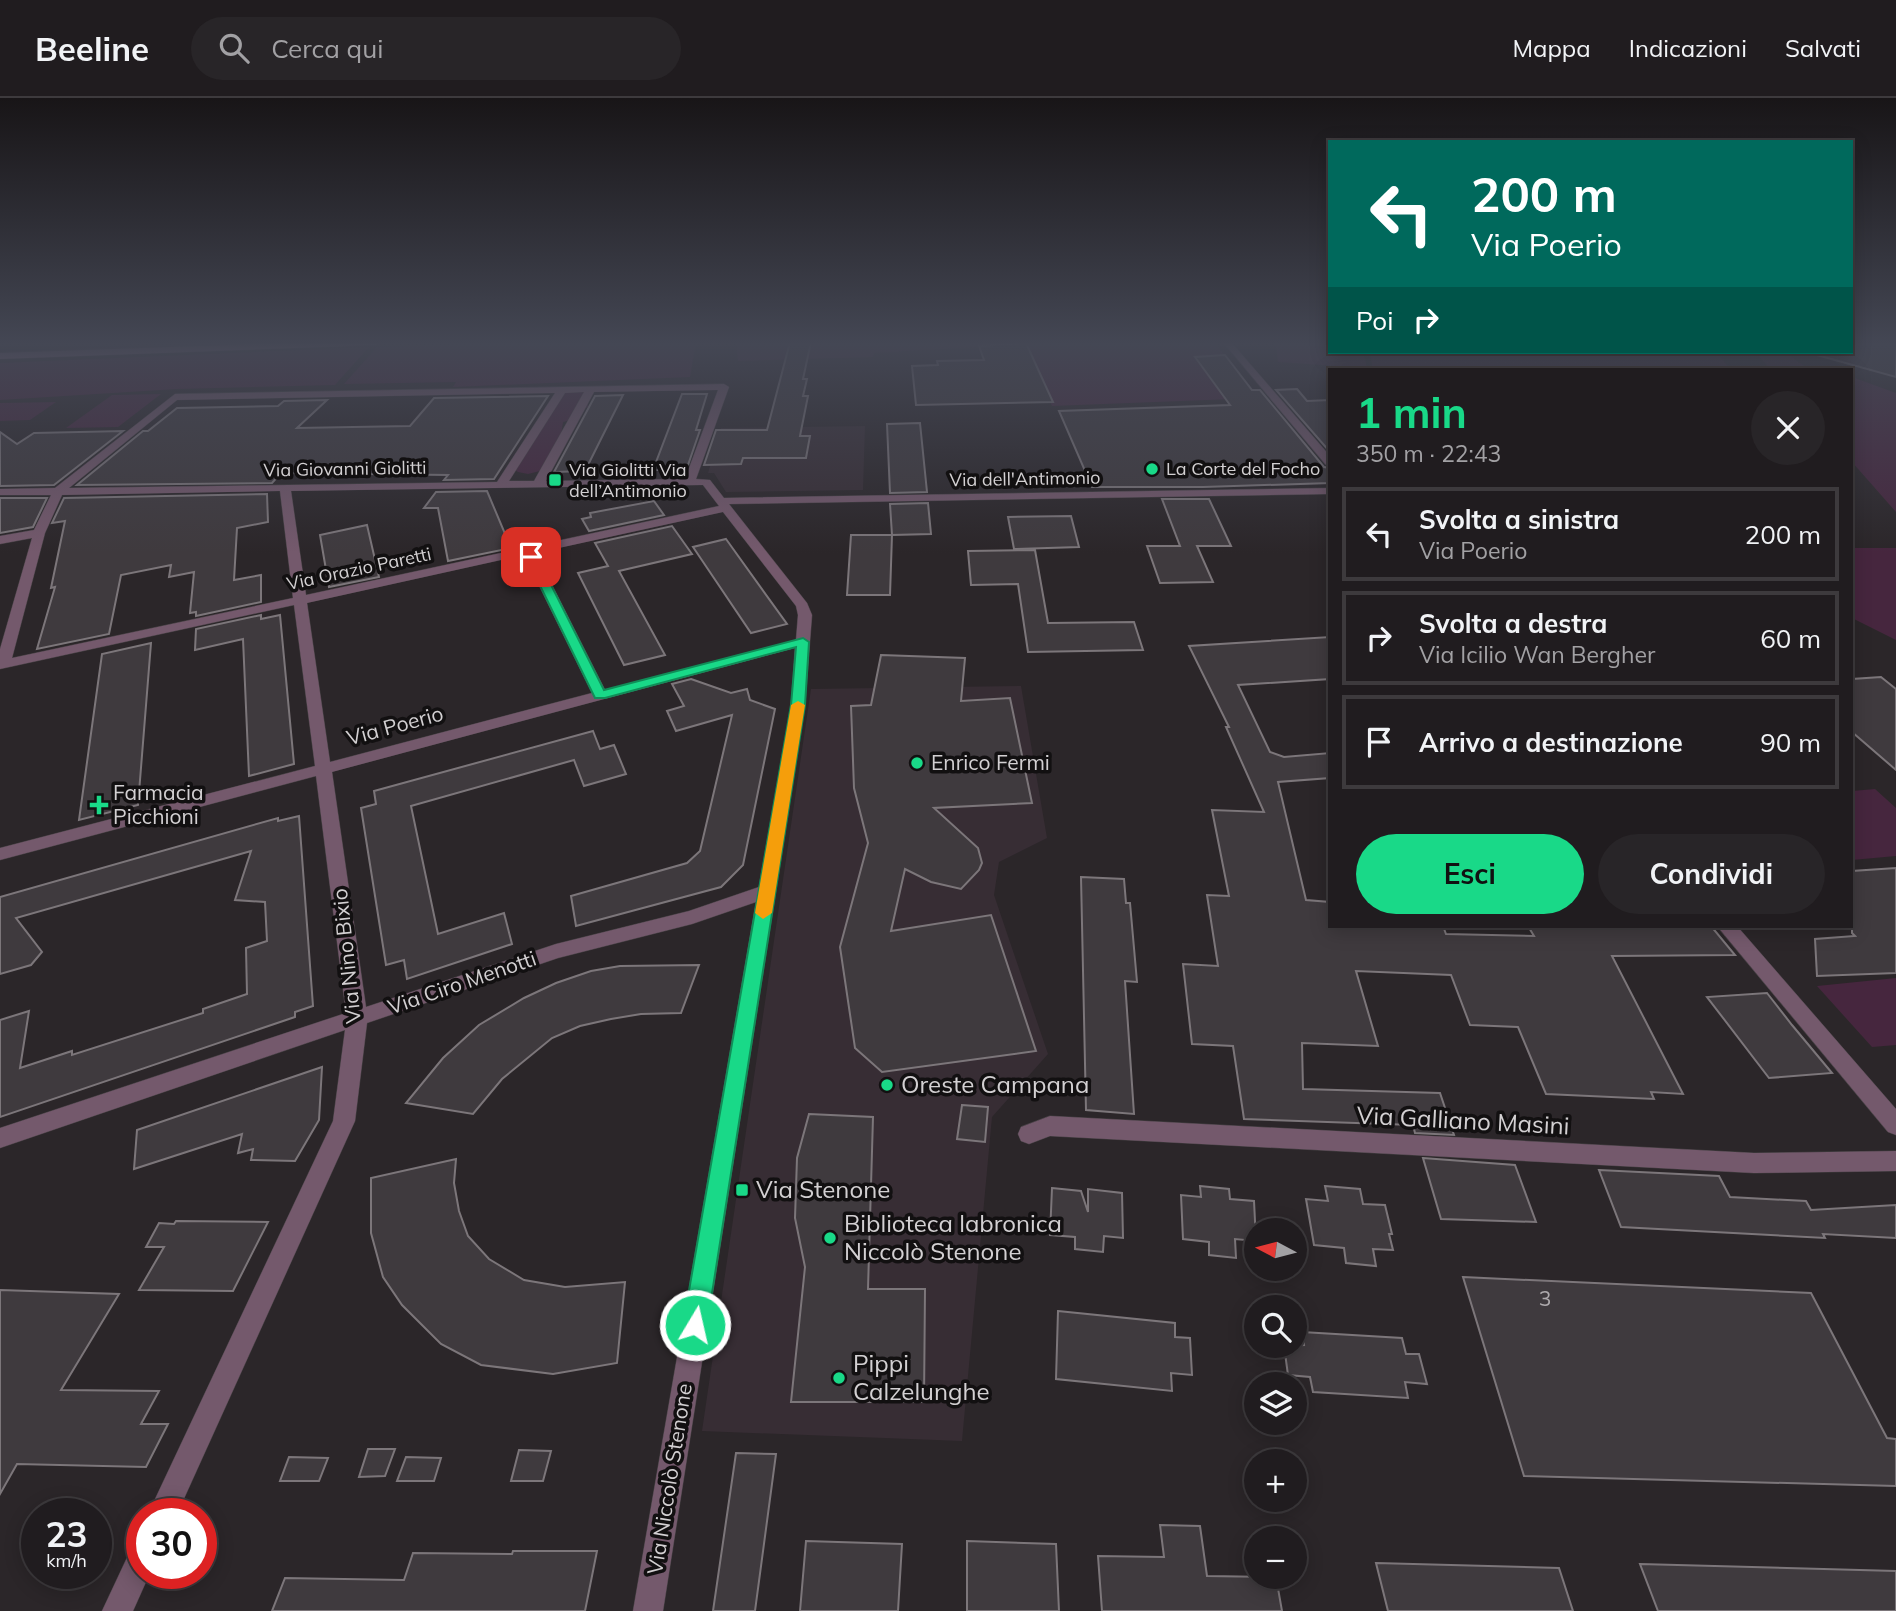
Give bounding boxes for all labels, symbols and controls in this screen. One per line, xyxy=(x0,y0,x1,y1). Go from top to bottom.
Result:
search box xyxy=(191,17,681,80)
text: Beeline xyxy=(35,28,149,69)
icon: search xyxy=(215,29,253,67)
text: Cerca qui xyxy=(271,32,383,65)
text: Mappa xyxy=(1512,33,1591,63)
text: Indicazioni xyxy=(1629,33,1747,63)
text: Salvati xyxy=(1785,33,1861,63)
text: 200 m xyxy=(1471,163,1617,224)
icon: left xyxy=(1356,168,1447,259)
text: Via Poerio xyxy=(1471,224,1622,264)
icon: right xyxy=(1407,301,1445,339)
text: Poi xyxy=(1356,304,1393,337)
text: 1 min xyxy=(1356,386,1467,439)
button: close xyxy=(1751,391,1825,465)
text: 350 m · 22:43 xyxy=(1356,439,1501,468)
street label: Via Giovanni Giolitti xyxy=(263,456,427,481)
place label: La Corte del Focho xyxy=(1166,457,1320,480)
place label: Via Giolitti Via dell’Antimonio xyxy=(569,458,687,502)
marker: La Corte del Focho xyxy=(1144,461,1160,477)
street label: Via dell'Antimonio xyxy=(949,466,1101,491)
marker: Via Giolitti Via dell’Antimonio xyxy=(547,472,563,488)
text: Svolta a sinistra xyxy=(1419,503,1619,536)
icon: left xyxy=(1360,515,1398,553)
text: 200 m xyxy=(1745,518,1821,551)
pin xyxy=(501,527,561,587)
text: Via Poerio xyxy=(1419,536,1527,565)
icon: arrive xyxy=(512,538,550,576)
street label: Via Orazio Paretti xyxy=(285,542,433,595)
text: Svolta a destra xyxy=(1419,607,1607,640)
icon: right xyxy=(1360,619,1398,657)
text: 60 m xyxy=(1760,622,1821,655)
text: Via Icilio Wan Bergher xyxy=(1419,640,1655,669)
street label: Via Poerio xyxy=(344,700,446,750)
icon: arrive xyxy=(1360,723,1398,761)
text: Arrivo a destinazione xyxy=(1419,726,1683,759)
text: 90 m xyxy=(1760,726,1821,759)
place label: Enrico Fermi xyxy=(931,749,1050,775)
marker: Enrico Fermi xyxy=(909,755,925,771)
place label: Farmacia Picchioni xyxy=(113,779,204,829)
marker: Farmacia Picchioni xyxy=(91,797,107,813)
button: Esci xyxy=(1356,834,1584,914)
button: Condividi xyxy=(1598,834,1825,914)
street label: Via Nino Bixio xyxy=(326,887,366,1025)
street label: Via Ciro Menotti xyxy=(384,945,539,1020)
place label: Oreste Campana xyxy=(901,1069,1089,1099)
marker: Oreste Campana xyxy=(879,1077,895,1093)
street label: Via Galliano Masini xyxy=(1356,1099,1570,1141)
place label: Via Stenone xyxy=(756,1174,890,1204)
marker: Via Stenone xyxy=(734,1182,750,1198)
place label: Biblioteca labronica Niccolò Stenone xyxy=(844,1208,1062,1266)
north arrow xyxy=(1244,1218,1307,1281)
map controls xyxy=(1244,1218,1307,1589)
marker: Biblioteca labronica Niccolò Stenone xyxy=(822,1230,838,1246)
house number: 3 xyxy=(1539,1285,1551,1311)
position arrow xyxy=(658,1288,732,1362)
button: search xyxy=(1244,1295,1307,1358)
place label: Pippi Calzelunghe xyxy=(853,1348,990,1406)
marker: Pippi Calzelunghe xyxy=(831,1370,847,1386)
button: layers xyxy=(1244,1372,1307,1435)
street label: Via Niccolò Stenone xyxy=(641,1381,697,1576)
button: + xyxy=(1244,1449,1307,1512)
speed limit sign: 30 xyxy=(126,1498,217,1589)
text: 23 xyxy=(45,1512,88,1556)
button: − xyxy=(1244,1526,1307,1589)
text: km/h xyxy=(46,1549,87,1572)

